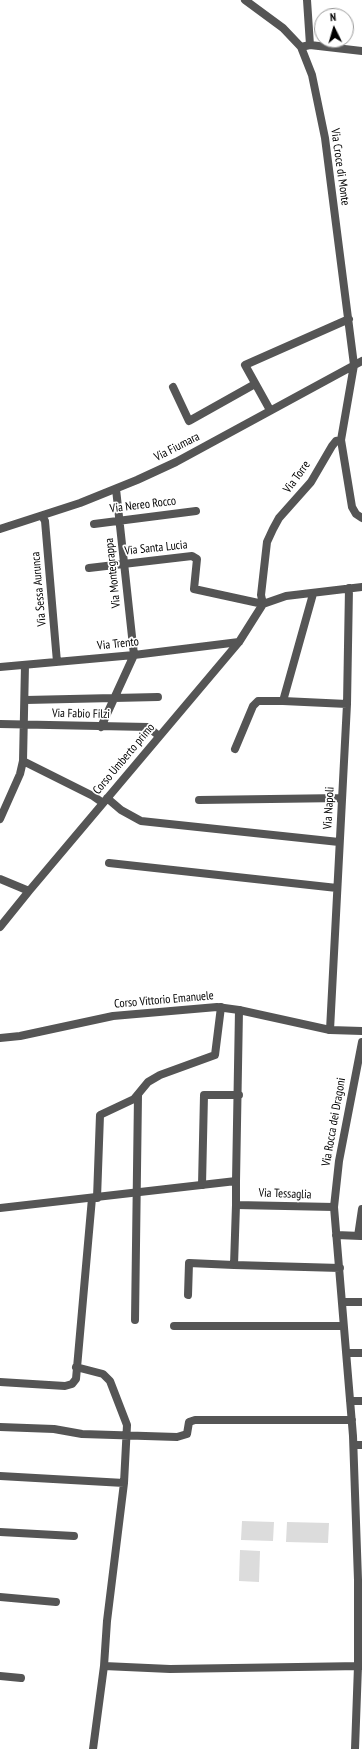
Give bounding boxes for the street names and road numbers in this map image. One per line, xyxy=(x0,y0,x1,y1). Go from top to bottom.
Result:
street label: Via Croce di Monte xyxy=(327,128,353,206)
street label: Via Fiumara xyxy=(152,429,202,465)
street label: Via Torre xyxy=(280,458,314,496)
street label: Via Nereo Rocco xyxy=(109,494,177,516)
street label: Via Montegrappa xyxy=(102,537,124,609)
street label: Via Santa Lucia xyxy=(124,538,188,558)
street label: Via Sessa Aurunca xyxy=(29,551,49,627)
street label: Via Trento xyxy=(96,635,140,653)
street label: Via Fabio Filzi xyxy=(52,706,110,722)
street label: Corso Umberto primo xyxy=(90,721,158,797)
street label: Via Napoli xyxy=(321,786,337,830)
street label: Corso Vittorio Emanuele xyxy=(114,988,214,1012)
street label: Via Rocca dei Dragoni xyxy=(319,1077,349,1167)
street label: Via Tessaglia xyxy=(258,1186,312,1202)

